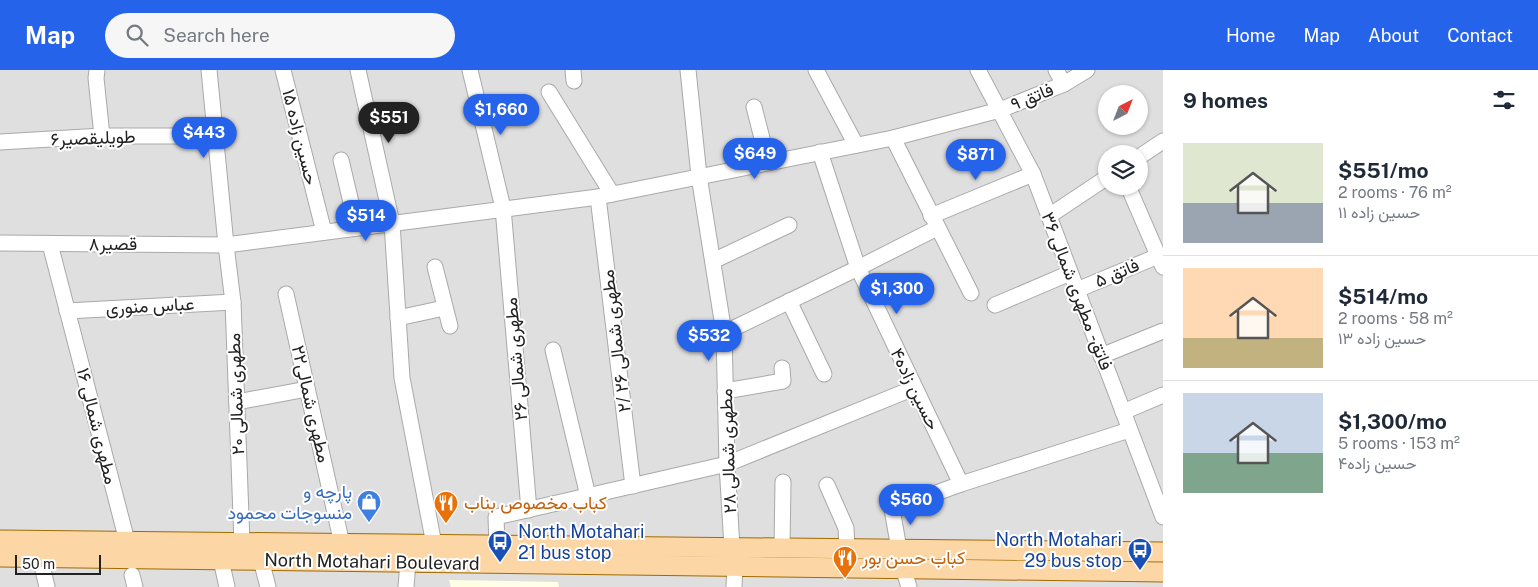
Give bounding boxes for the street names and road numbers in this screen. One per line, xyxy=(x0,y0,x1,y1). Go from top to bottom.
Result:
street label: فاتق ۹ xyxy=(1007,78,1057,116)
street label: حسین زاده ۱۵ xyxy=(277,87,323,187)
street label: طویلیقصیر۶ xyxy=(50,126,136,150)
street label: فاتق - مطهری شمالی ۳۶ xyxy=(1037,209,1117,373)
street label: قصیر۸ xyxy=(89,233,137,255)
street label: فاتق ۵ xyxy=(1091,254,1143,292)
street label: مطهری شمالی ۲۶ /۲ xyxy=(596,268,636,414)
street label: عباس منوری xyxy=(105,293,195,319)
street label: مطهری شمالی ۲۶ xyxy=(500,297,532,421)
street label: مطهری شمالی ۲۰ xyxy=(223,333,249,455)
street label: مطهری شمالی۲۲ xyxy=(287,343,335,465)
street label: حسین زاده۴ xyxy=(886,345,944,433)
street label: مطهری شمالی ۱۶ xyxy=(72,366,122,486)
street label: مطهری شمالی ۲۸ xyxy=(715,388,741,514)
street label: North Motahari Boulevard xyxy=(264,549,480,574)

